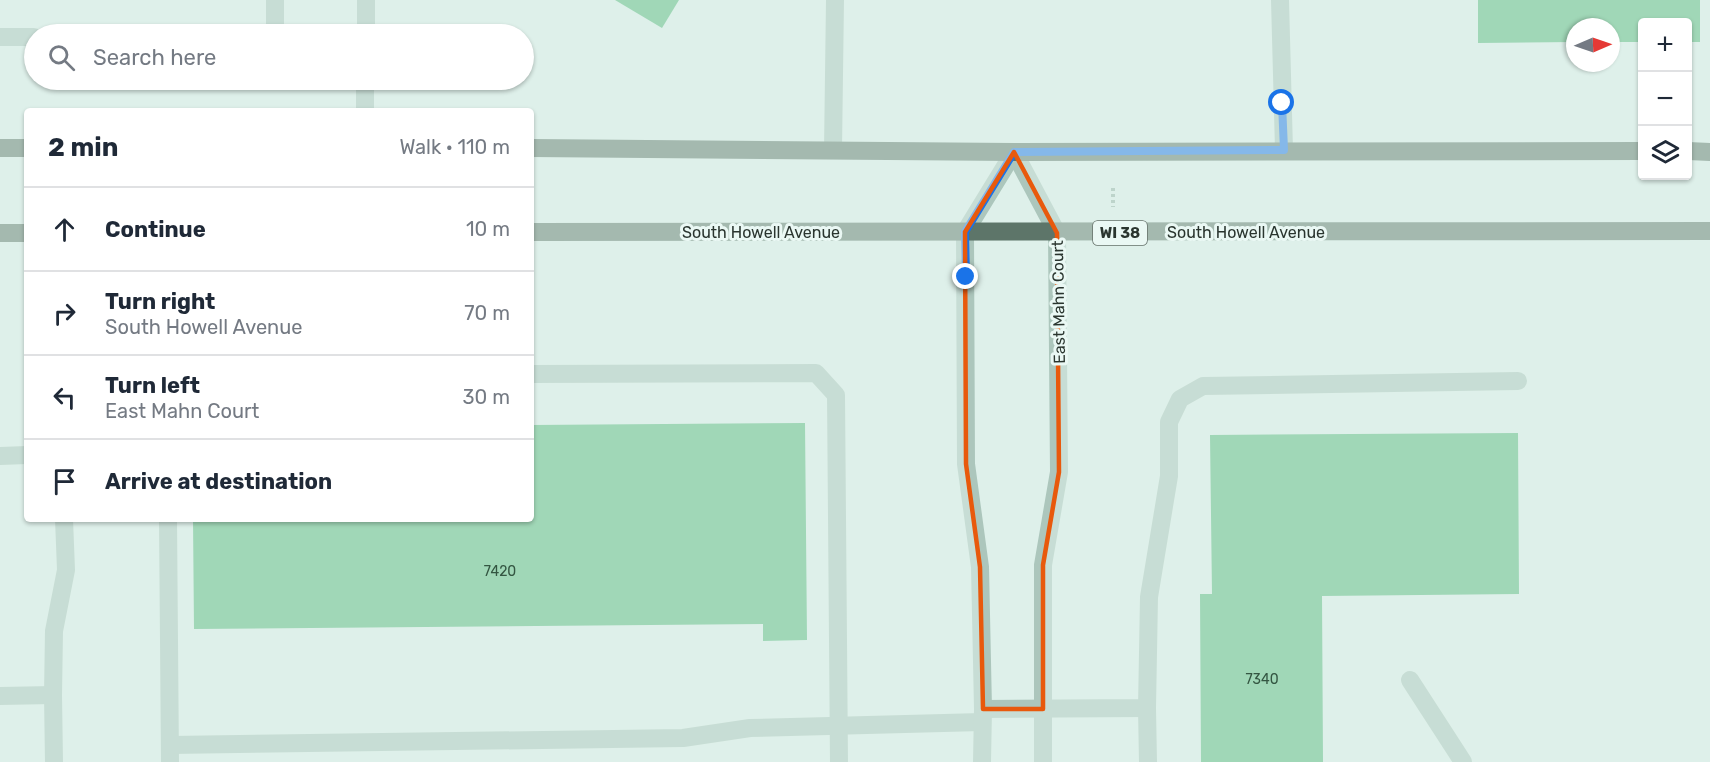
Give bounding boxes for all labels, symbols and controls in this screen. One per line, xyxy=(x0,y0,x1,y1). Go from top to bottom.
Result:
north arrow xyxy=(1566,18,1620,72)
map controls xyxy=(1638,18,1692,180)
button: + xyxy=(1638,18,1692,72)
search box xyxy=(24,24,534,90)
icon: search xyxy=(45,41,78,74)
text: Search here xyxy=(93,44,216,71)
button: − xyxy=(1638,72,1692,126)
route start xyxy=(1268,89,1294,115)
button: layers xyxy=(1638,126,1692,180)
text: 2 min xyxy=(48,132,118,163)
text: Walk · 110 m xyxy=(399,135,510,159)
icon: ahead xyxy=(48,213,81,246)
text: Continue xyxy=(105,216,206,243)
text: 10 m xyxy=(466,217,510,241)
road number: WI 38 xyxy=(1093,221,1147,245)
street label: South Howell Avenue xyxy=(682,223,840,242)
street label: South Howell Avenue xyxy=(1167,223,1325,242)
street label: East Mahn Court xyxy=(1048,240,1069,364)
route end xyxy=(952,263,978,289)
text: Turn right xyxy=(105,288,215,315)
icon: right xyxy=(48,297,81,330)
text: 70 m xyxy=(464,301,510,325)
text: South Howell Avenue xyxy=(105,315,302,339)
text: Turn left xyxy=(105,372,200,399)
icon: left xyxy=(48,381,81,414)
text: 30 m xyxy=(463,385,510,409)
text: East Mahn Court xyxy=(105,399,259,423)
icon: arrive xyxy=(48,465,81,498)
text: Arrive at destination xyxy=(105,468,332,495)
house number: 7420 xyxy=(484,563,516,580)
house number: 7340 xyxy=(1245,671,1279,688)

